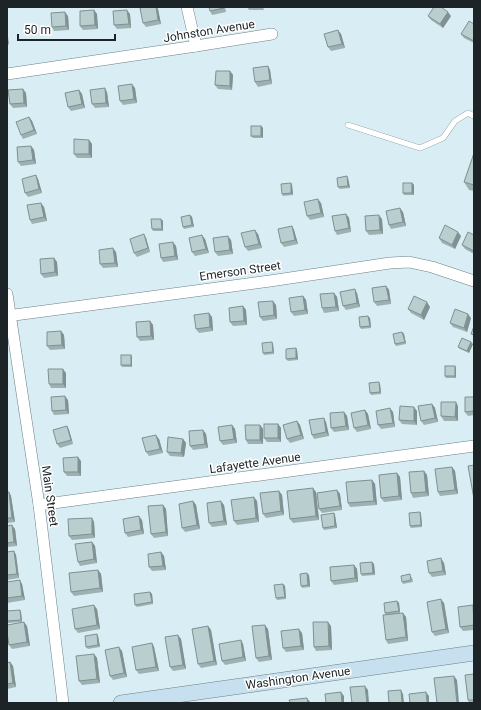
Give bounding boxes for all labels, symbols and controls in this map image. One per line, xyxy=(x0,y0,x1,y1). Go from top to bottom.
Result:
scale bar xyxy=(18,16,115,42)
street label: Johnston Avenue xyxy=(162,17,256,45)
text: 50 m xyxy=(24,23,51,37)
street label: Emerson Street xyxy=(198,258,282,284)
street label: Lafayette Avenue xyxy=(208,450,302,476)
street label: Main Street xyxy=(39,465,61,527)
street label: Washington Avenue xyxy=(245,664,351,692)

